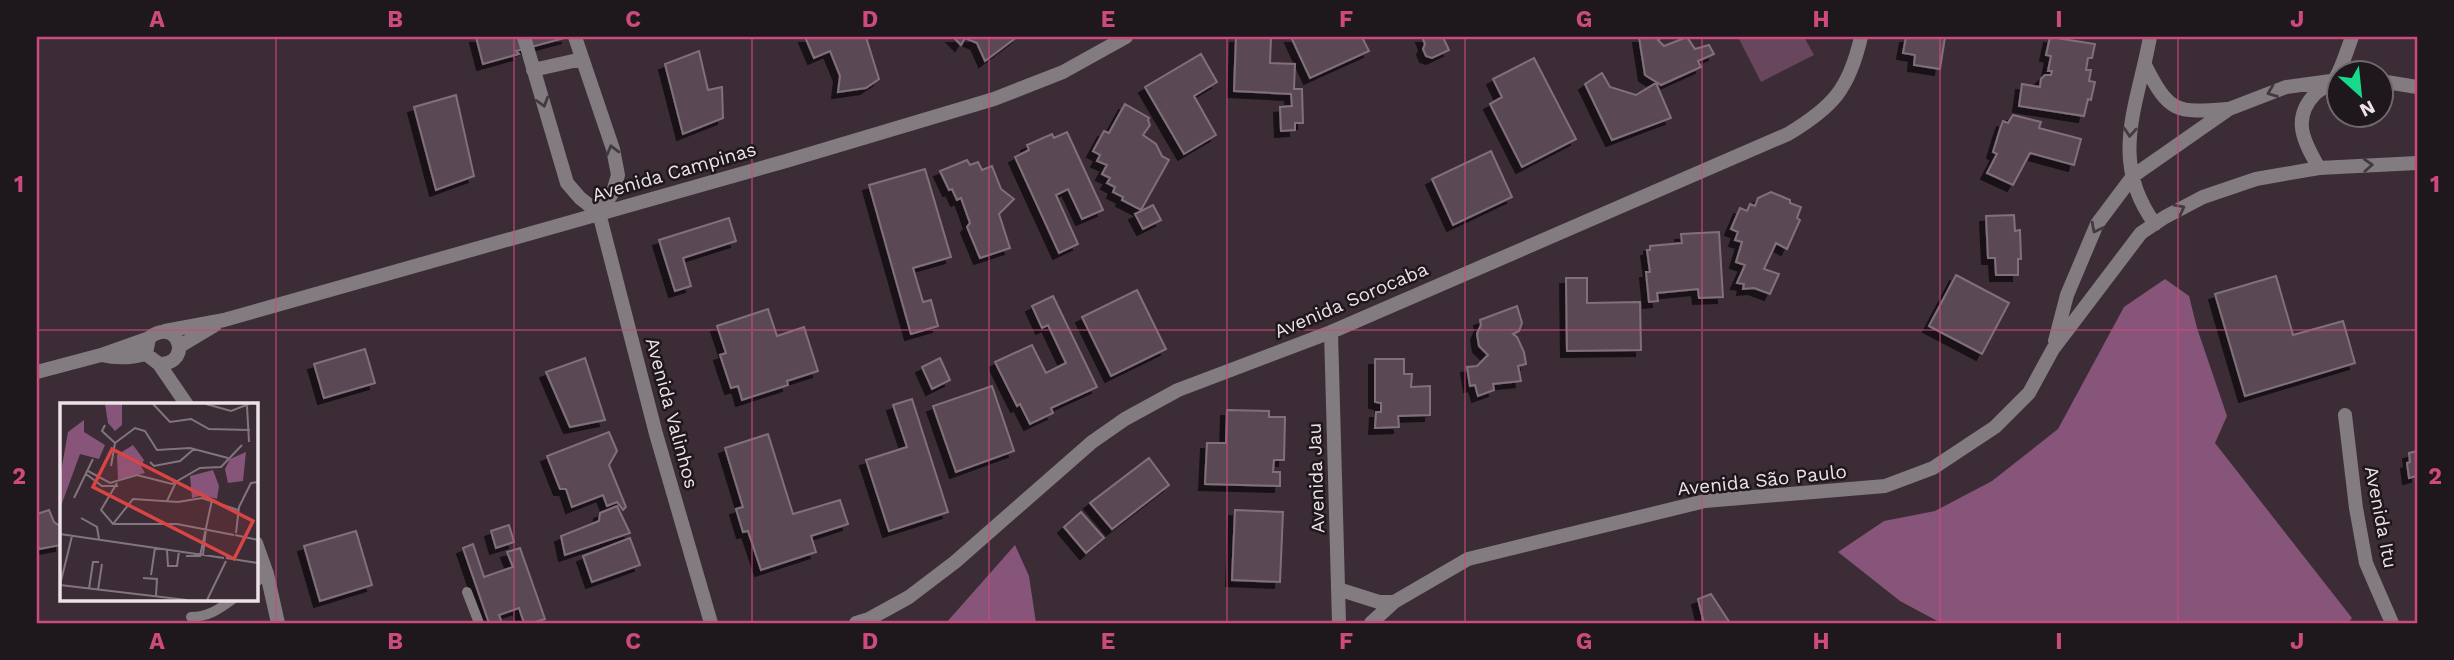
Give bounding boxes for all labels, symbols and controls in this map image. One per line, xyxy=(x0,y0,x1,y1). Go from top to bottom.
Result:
text: A xyxy=(149,6,165,33)
text: B xyxy=(387,6,403,33)
text: C xyxy=(625,6,641,33)
text: D xyxy=(862,6,878,33)
text: E xyxy=(1101,6,1115,33)
text: F xyxy=(1339,6,1353,33)
text: G xyxy=(1576,6,1592,33)
text: H xyxy=(1812,6,1830,33)
text: I xyxy=(2055,6,2063,33)
text: J xyxy=(2290,6,2304,33)
north arrow xyxy=(2324,60,2394,130)
one-way arrow xyxy=(2266,84,2278,98)
text: N xyxy=(2356,95,2379,122)
one-way arrow xyxy=(534,96,549,108)
one-way arrow xyxy=(2123,127,2138,138)
street label: Avenida Campinas xyxy=(589,138,759,206)
one-way arrow xyxy=(606,145,620,157)
one-way arrow xyxy=(2363,158,2374,173)
text: 1 xyxy=(14,171,24,198)
text: 1 xyxy=(2430,171,2440,198)
one-way arrow xyxy=(2172,204,2185,218)
one-way arrow xyxy=(2090,221,2104,234)
street label: Avenida Sorocaba xyxy=(1271,257,1432,343)
street label: Avenida Valinhos xyxy=(641,335,703,491)
inset map xyxy=(60,403,257,600)
street label: Avenida Jau xyxy=(1303,422,1329,534)
street label: Avenida São Paulo xyxy=(1676,460,1848,500)
text: 2 xyxy=(12,463,26,490)
text: 2 xyxy=(2428,463,2442,490)
street label: Avenida Itu xyxy=(2360,464,2402,570)
text: A xyxy=(149,628,165,655)
text: B xyxy=(387,628,403,655)
text: C xyxy=(625,628,641,655)
text: D xyxy=(862,628,878,655)
text: E xyxy=(1101,628,1115,655)
text: F xyxy=(1339,628,1353,655)
text: G xyxy=(1576,628,1592,655)
text: H xyxy=(1812,628,1830,655)
text: I xyxy=(2055,628,2063,655)
text: J xyxy=(2290,628,2304,655)

